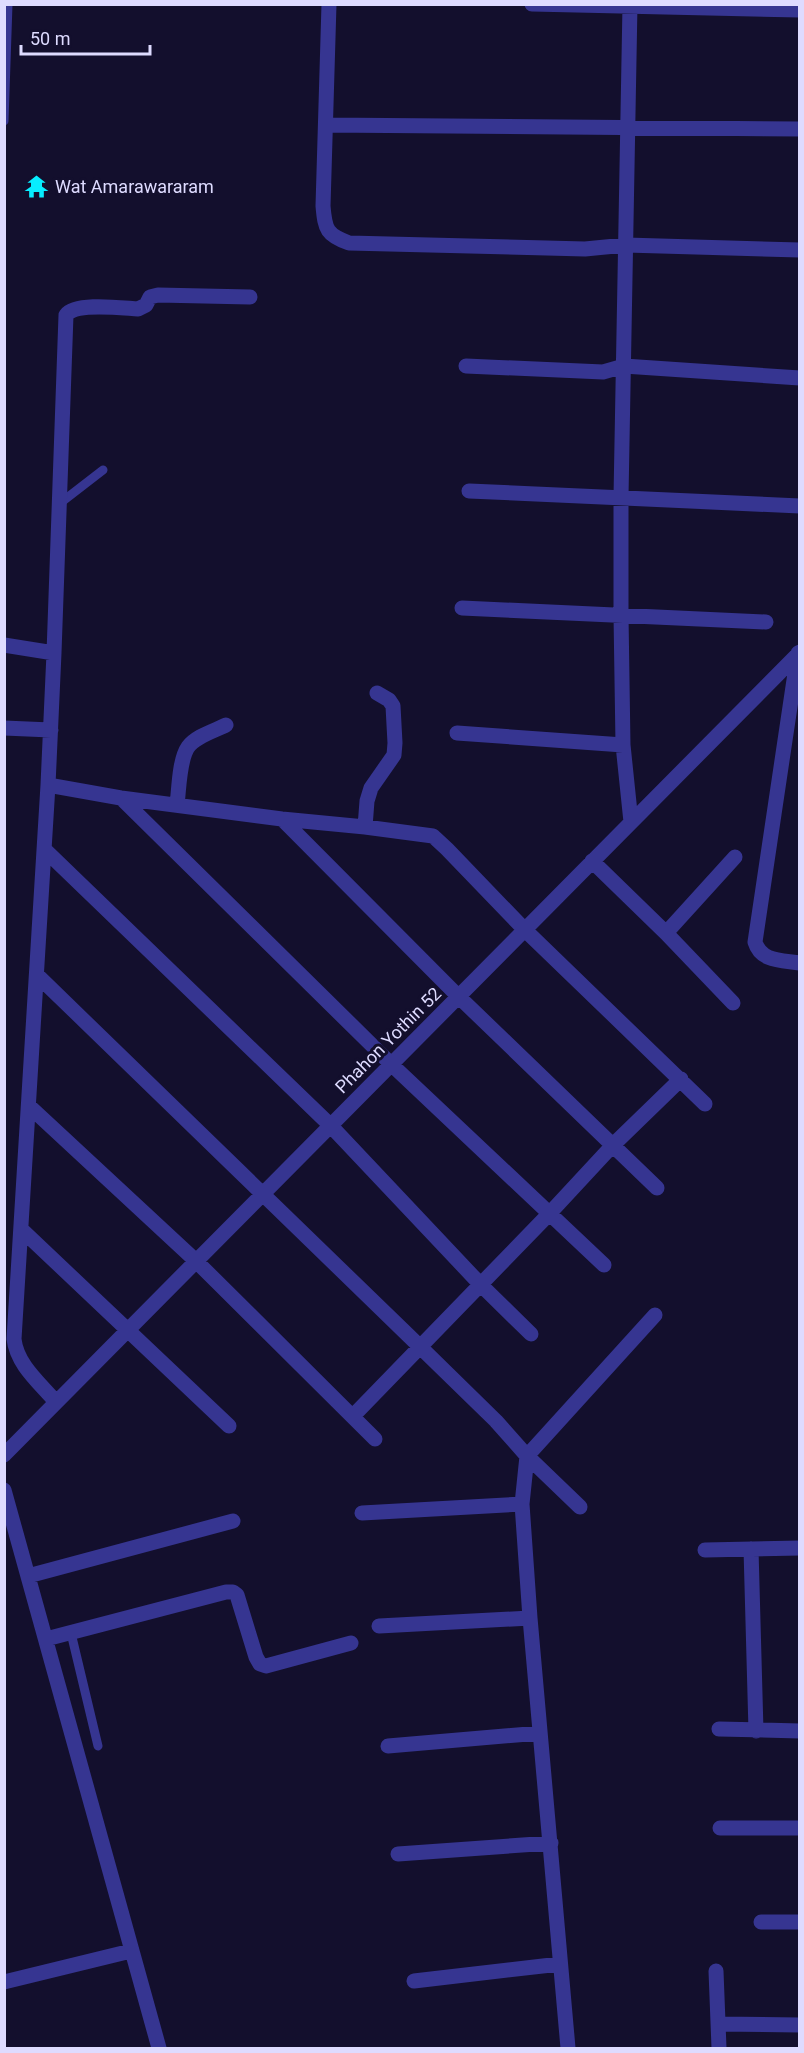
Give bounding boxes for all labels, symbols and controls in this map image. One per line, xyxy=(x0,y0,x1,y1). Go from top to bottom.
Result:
scale bar xyxy=(21,18,150,56)
text: 50 m xyxy=(30,28,70,49)
temple icon: Wat Amarawararam xyxy=(24,173,50,199)
place label: Wat Amarawararam xyxy=(55,176,214,197)
street label: Phahon Yothin 52 xyxy=(331,983,445,1097)

